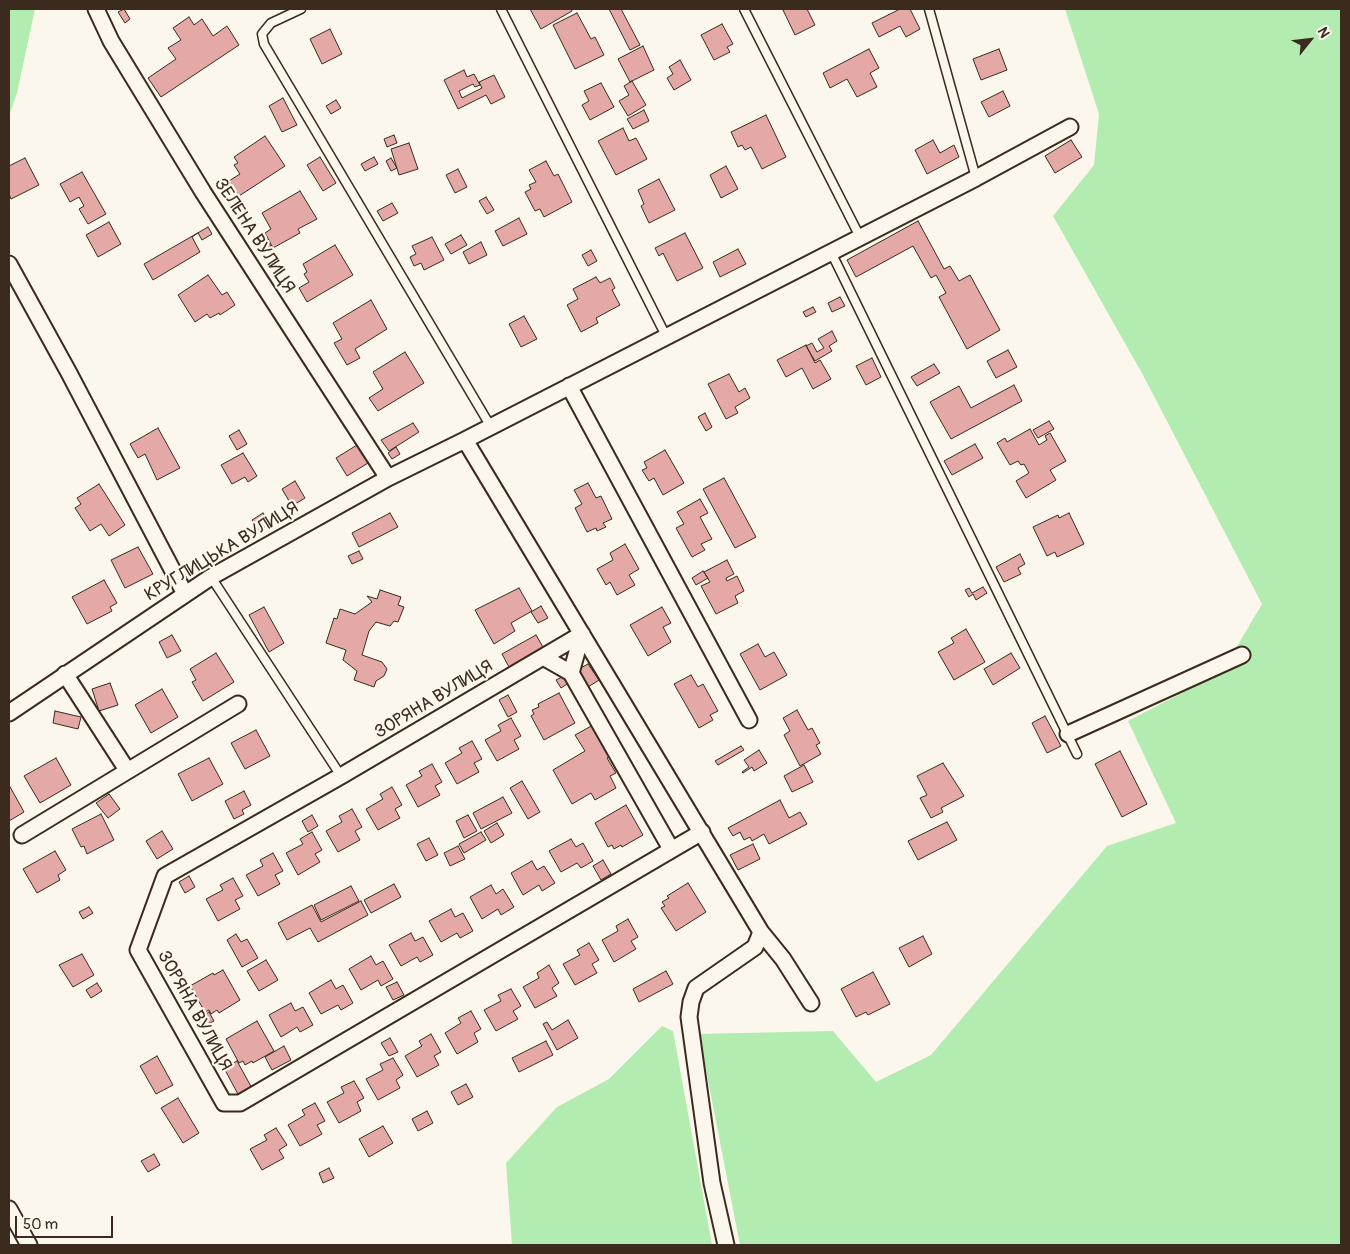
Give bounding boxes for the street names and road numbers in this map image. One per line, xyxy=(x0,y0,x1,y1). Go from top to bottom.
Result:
street label: ЗЕЛЕНА ВУЛИЦЯ xyxy=(209,174,299,298)
street label: КРУГЛИЦЬКА ВУЛИЦЯ xyxy=(141,498,303,606)
street label: ЗОРЯНА ВУЛИЦЯ xyxy=(371,656,497,744)
street label: ЗОРЯНА ВУЛИЦЯ xyxy=(152,947,236,1075)

